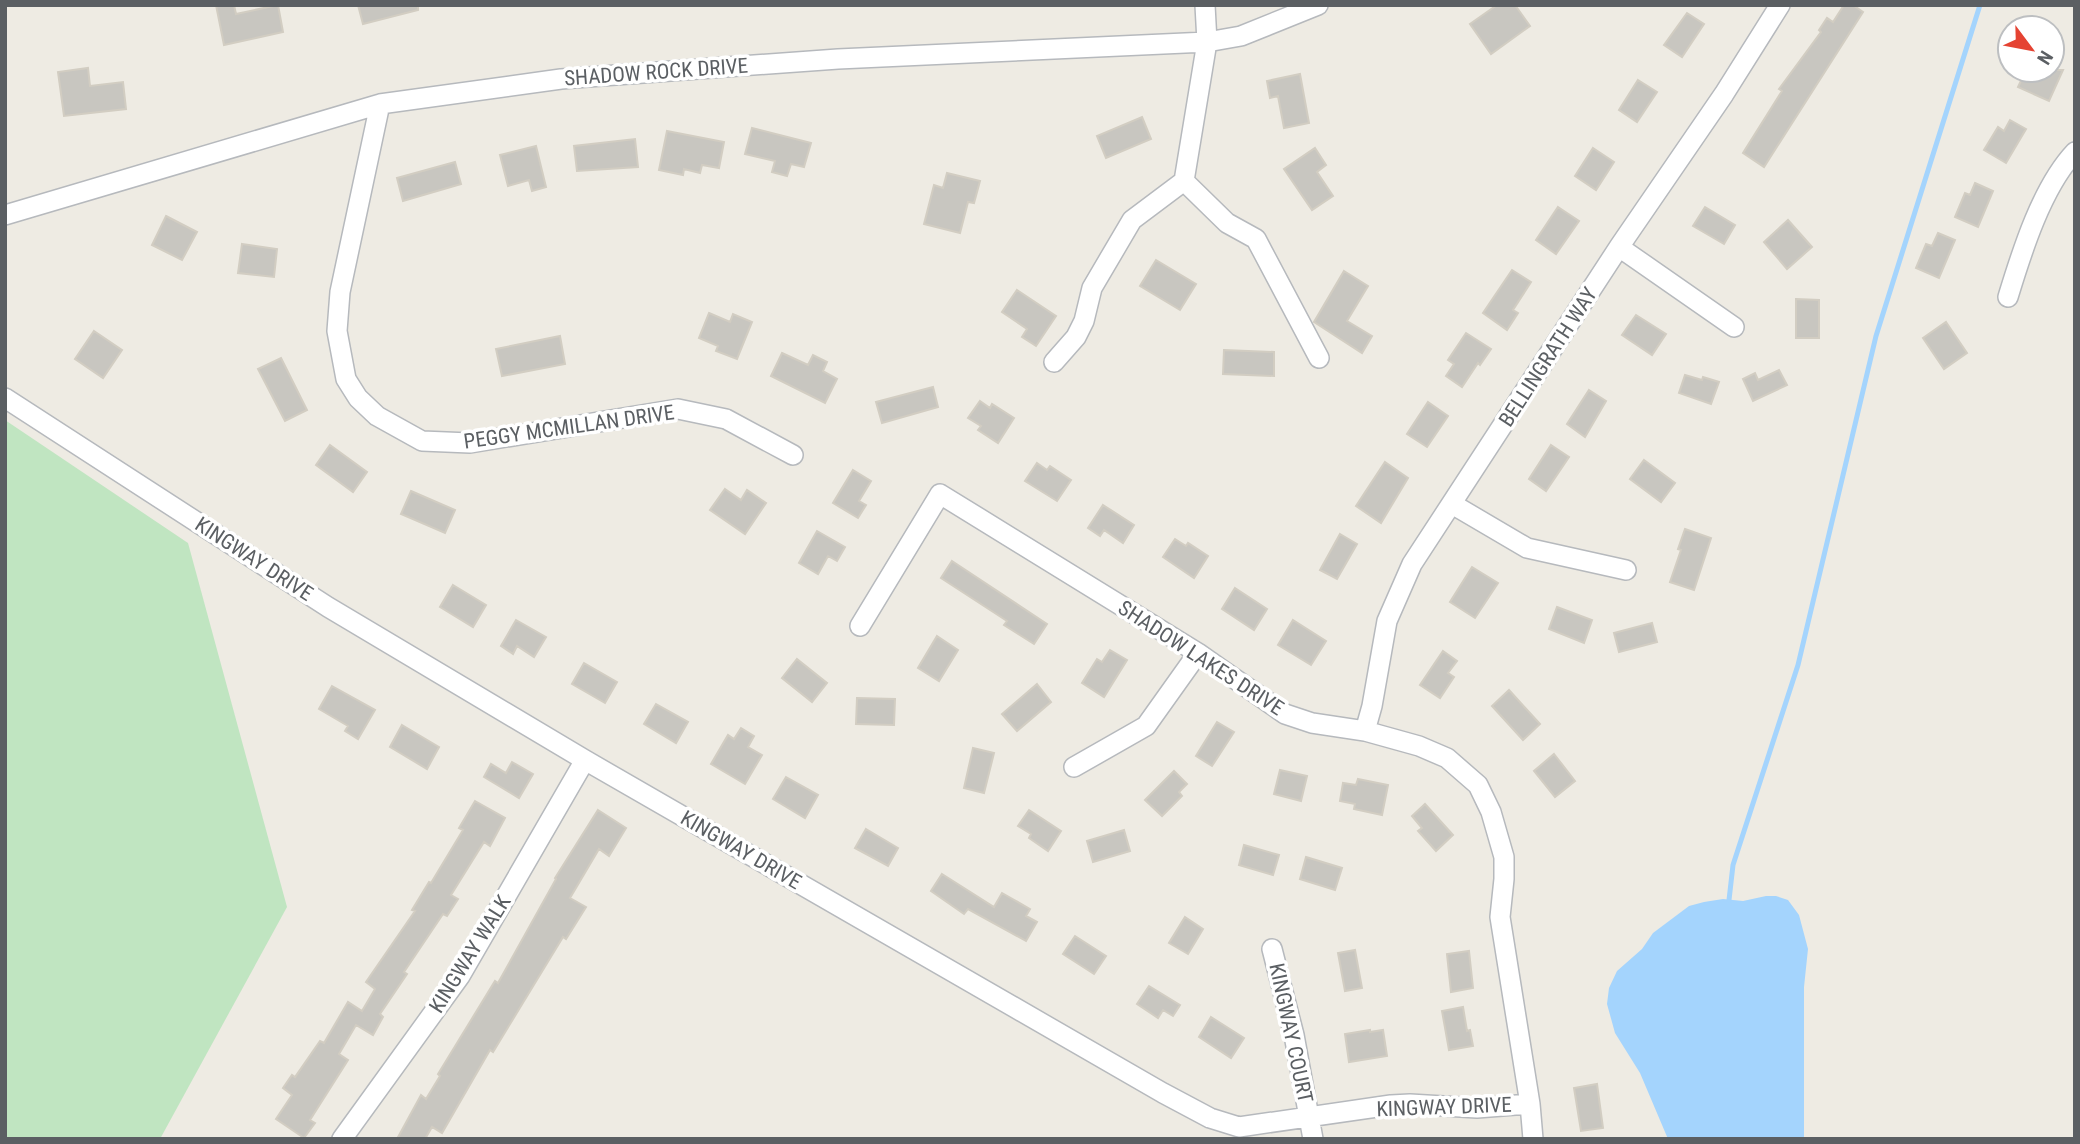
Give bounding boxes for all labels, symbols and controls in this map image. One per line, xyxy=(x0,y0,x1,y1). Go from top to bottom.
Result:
north arrow xyxy=(1996,14,2066,84)
text: N xyxy=(2032,47,2058,69)
street label: SHADOW ROCK DRIVE xyxy=(563,54,749,90)
street label: BELLINGRATH WAY xyxy=(1494,283,1602,431)
street label: PEGGY MCMILLAN DRIVE xyxy=(462,400,676,454)
street label: KINGWAY DRIVE xyxy=(191,512,317,606)
street label: SHADOW LAKES DRIVE xyxy=(1114,596,1288,720)
street label: KINGWAY DRIVE xyxy=(676,806,806,894)
street label: KINGWAY WALK xyxy=(424,890,516,1017)
street label: KINGWAY COURT xyxy=(1264,961,1318,1105)
street label: KINGWAY DRIVE xyxy=(1376,1093,1512,1121)

